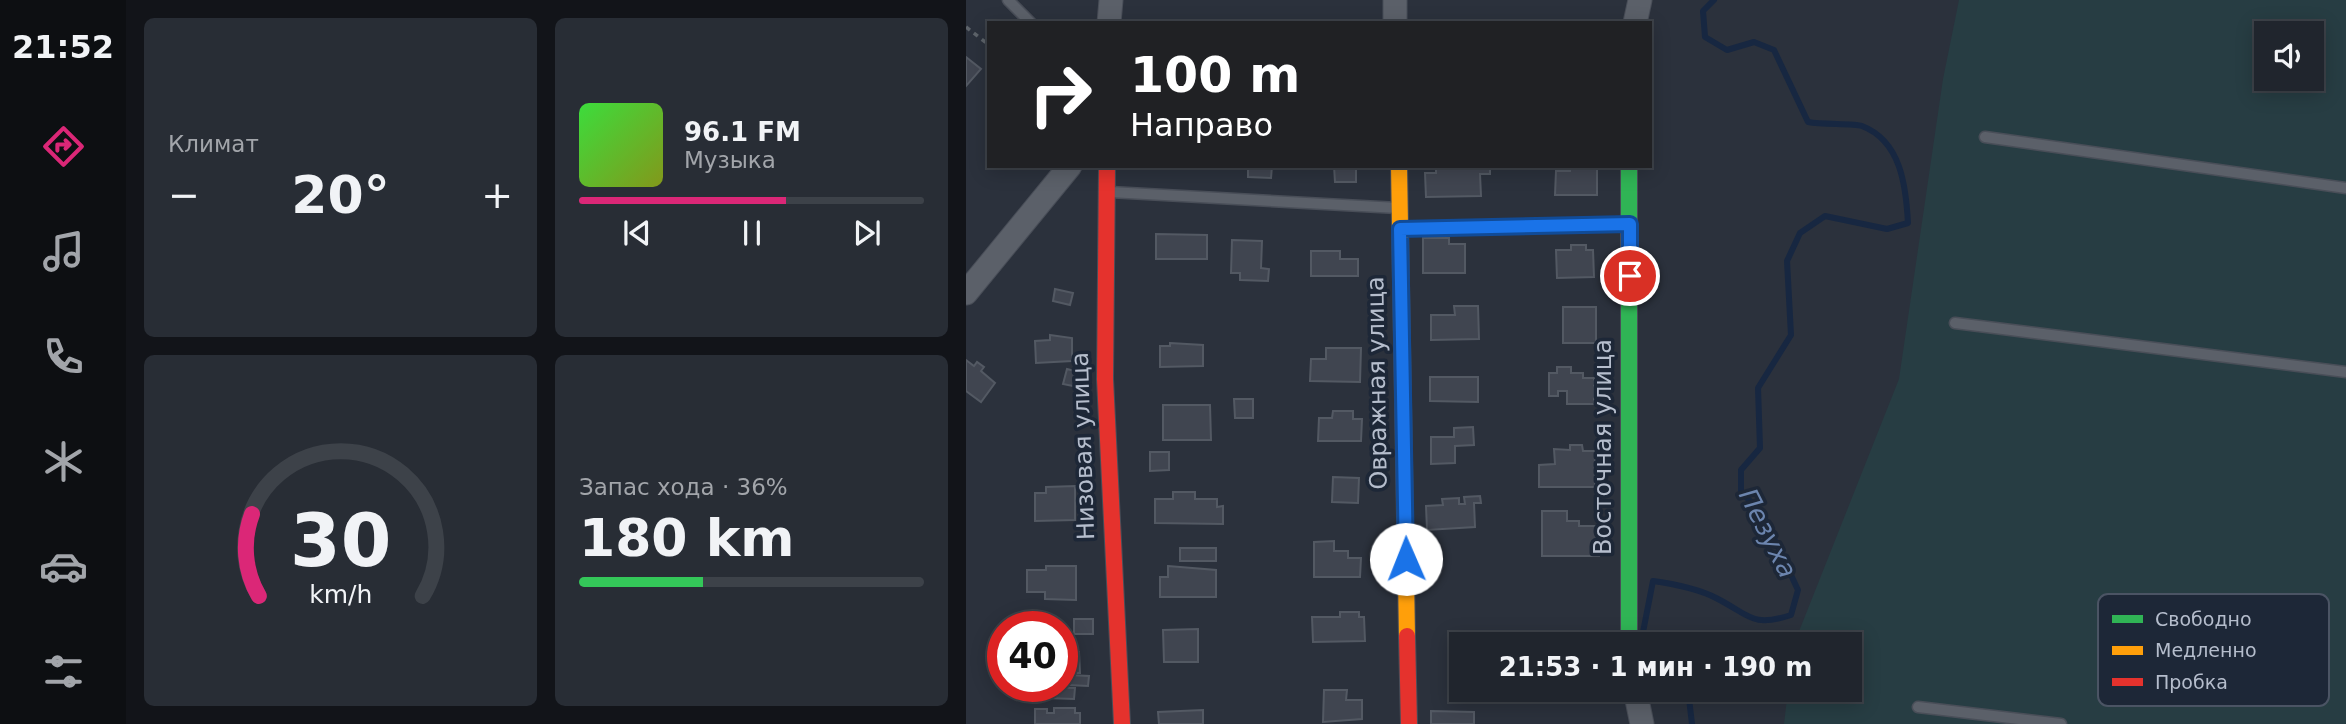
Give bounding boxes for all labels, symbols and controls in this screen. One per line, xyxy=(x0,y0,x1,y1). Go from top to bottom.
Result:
map controls xyxy=(2254,21,2324,91)
button: sound xyxy=(2254,21,2324,91)
text: 21:52 xyxy=(12,28,114,66)
text: 100 m xyxy=(1130,47,1300,104)
icon: right xyxy=(1015,49,1106,140)
text: Направо xyxy=(1130,106,1273,144)
text: 96.1 FM xyxy=(684,117,801,147)
icon: directions xyxy=(39,122,88,171)
text: Климат xyxy=(168,131,259,157)
text: Музыка xyxy=(684,147,776,173)
text: 20° xyxy=(291,165,390,225)
text: − xyxy=(168,173,200,217)
text: + xyxy=(481,173,513,217)
icon: previous xyxy=(618,214,656,252)
icon: pause xyxy=(733,214,771,252)
icon: next xyxy=(848,214,886,252)
icon: music xyxy=(39,227,88,276)
pin xyxy=(1600,246,1660,306)
icon: arrive xyxy=(1611,257,1649,295)
street label: Овражная улица xyxy=(1361,276,1393,490)
icon: phone xyxy=(39,332,88,381)
street label: Восточная улица xyxy=(1589,339,1617,555)
street label: Низовая улица xyxy=(1066,351,1100,541)
icon: climate xyxy=(39,437,88,486)
text: Запас хода · 36% xyxy=(579,474,788,500)
water label: Пезуха xyxy=(1733,483,1803,583)
text: 30 xyxy=(290,499,391,584)
text: 180 km xyxy=(579,508,794,568)
position arrow xyxy=(1369,522,1443,596)
icon: car xyxy=(39,542,88,591)
text: km/h xyxy=(309,580,372,609)
legend xyxy=(2098,594,2329,706)
text: Свободно xyxy=(2155,608,2252,630)
speed limit sign: 40 xyxy=(987,611,1078,702)
text: Медленно xyxy=(2155,639,2257,661)
icon: filters xyxy=(39,647,88,696)
text: 21:53 · 1 мин · 190 m xyxy=(1499,652,1812,682)
text: Пробка xyxy=(2155,671,2228,693)

